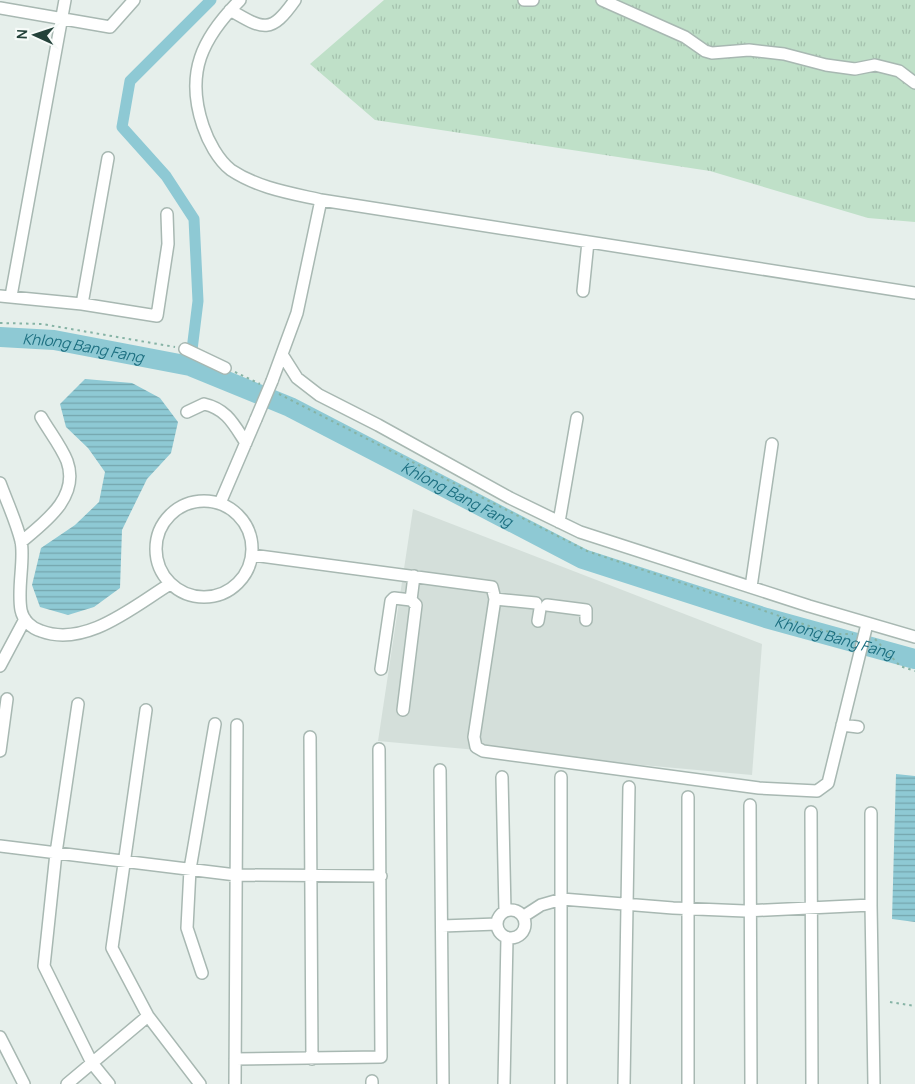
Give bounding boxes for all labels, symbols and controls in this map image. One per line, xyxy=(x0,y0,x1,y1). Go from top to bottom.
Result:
north arrow xyxy=(10,10,60,60)
text: N xyxy=(12,29,31,40)
water label: Khlong Bang Fang xyxy=(22,328,147,368)
water label: Khlong Bang Fang xyxy=(398,456,518,532)
water label: Khlong Bang Fang xyxy=(772,610,898,664)

